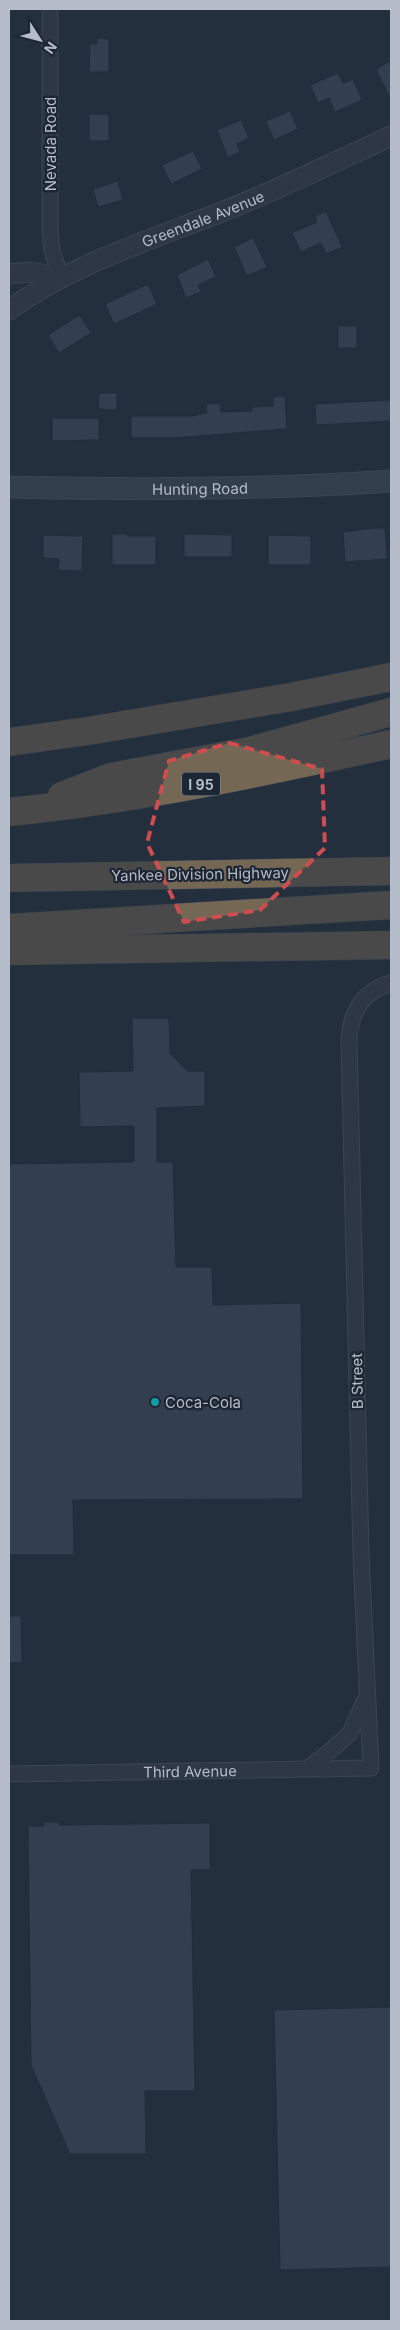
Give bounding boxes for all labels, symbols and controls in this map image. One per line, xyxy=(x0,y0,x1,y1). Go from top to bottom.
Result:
north arrow xyxy=(15,15,65,65)
text: N xyxy=(41,39,61,57)
street label: Nevada Road xyxy=(41,97,60,191)
street label: Greendale Avenue xyxy=(139,186,267,251)
street label: Hunting Road xyxy=(152,478,248,498)
road number: I 95 xyxy=(182,772,220,796)
street label: Yankee Division Highway xyxy=(111,863,290,885)
street label: B Street xyxy=(347,1353,367,1409)
place label: Coca-Cola xyxy=(165,1393,241,1412)
marker: Coca-Cola xyxy=(149,1396,161,1408)
street label: Third Avenue xyxy=(143,1761,237,1781)

